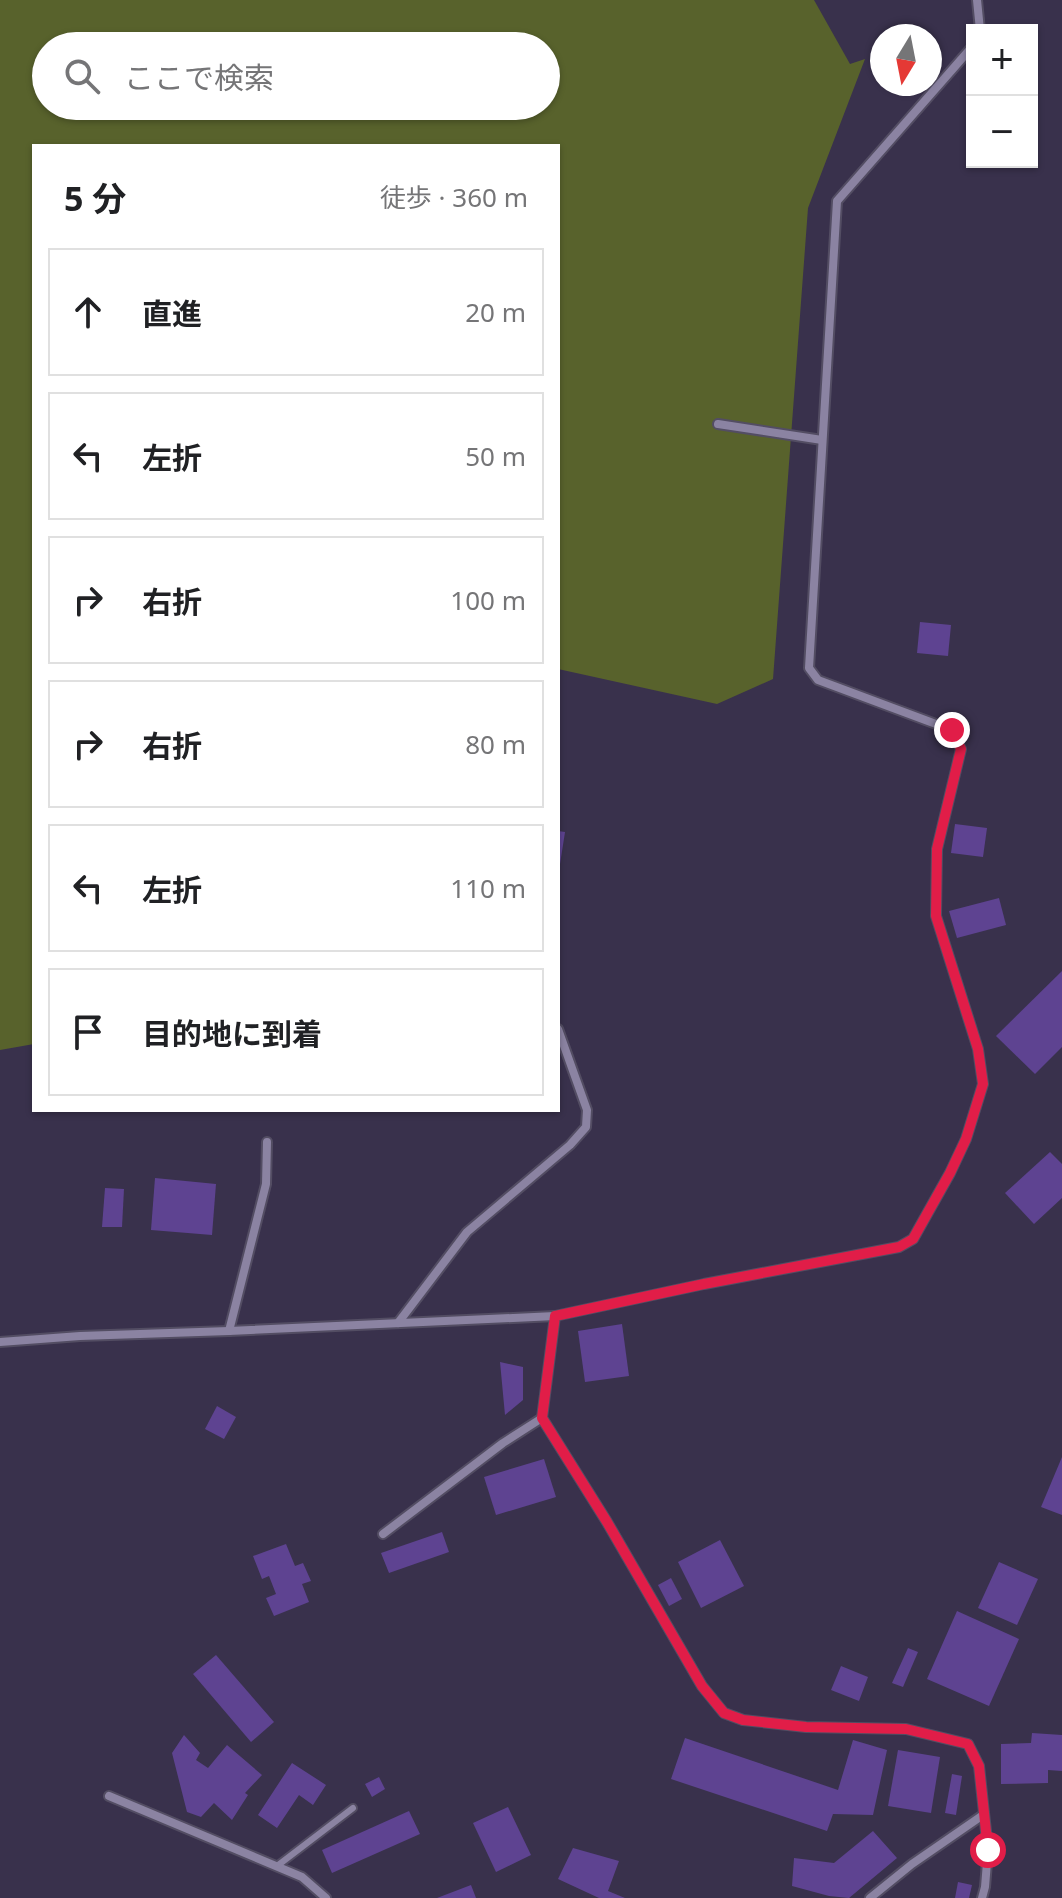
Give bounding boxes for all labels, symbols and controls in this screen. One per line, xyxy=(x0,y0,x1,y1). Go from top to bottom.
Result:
north arrow xyxy=(870,24,942,96)
map controls xyxy=(966,24,1038,168)
button: + xyxy=(966,24,1038,96)
search box xyxy=(32,32,560,120)
icon: search xyxy=(60,54,104,98)
text: ここで検索 xyxy=(124,57,274,98)
button: − xyxy=(966,96,1038,168)
text: 5 分 xyxy=(64,175,126,221)
text: 徒歩 · 360 m xyxy=(380,179,528,215)
icon: ahead xyxy=(66,290,110,334)
text: 直進 xyxy=(142,293,202,334)
text: 20 m xyxy=(465,294,526,330)
icon: left xyxy=(66,434,110,478)
text: 左折 xyxy=(142,437,202,478)
text: 50 m xyxy=(465,438,526,474)
icon: right xyxy=(66,578,110,622)
text: 右折 xyxy=(142,581,202,622)
text: 100 m xyxy=(450,582,526,618)
route end xyxy=(934,712,970,748)
icon: right xyxy=(66,722,110,766)
text: 右折 xyxy=(142,725,202,766)
text: 80 m xyxy=(465,726,526,762)
icon: left xyxy=(66,866,110,910)
text: 左折 xyxy=(142,869,202,910)
text: 110 m xyxy=(450,870,526,906)
icon: arrive xyxy=(66,1010,110,1054)
text: 目的地に到着 xyxy=(142,1013,322,1054)
route start xyxy=(970,1832,1006,1868)

